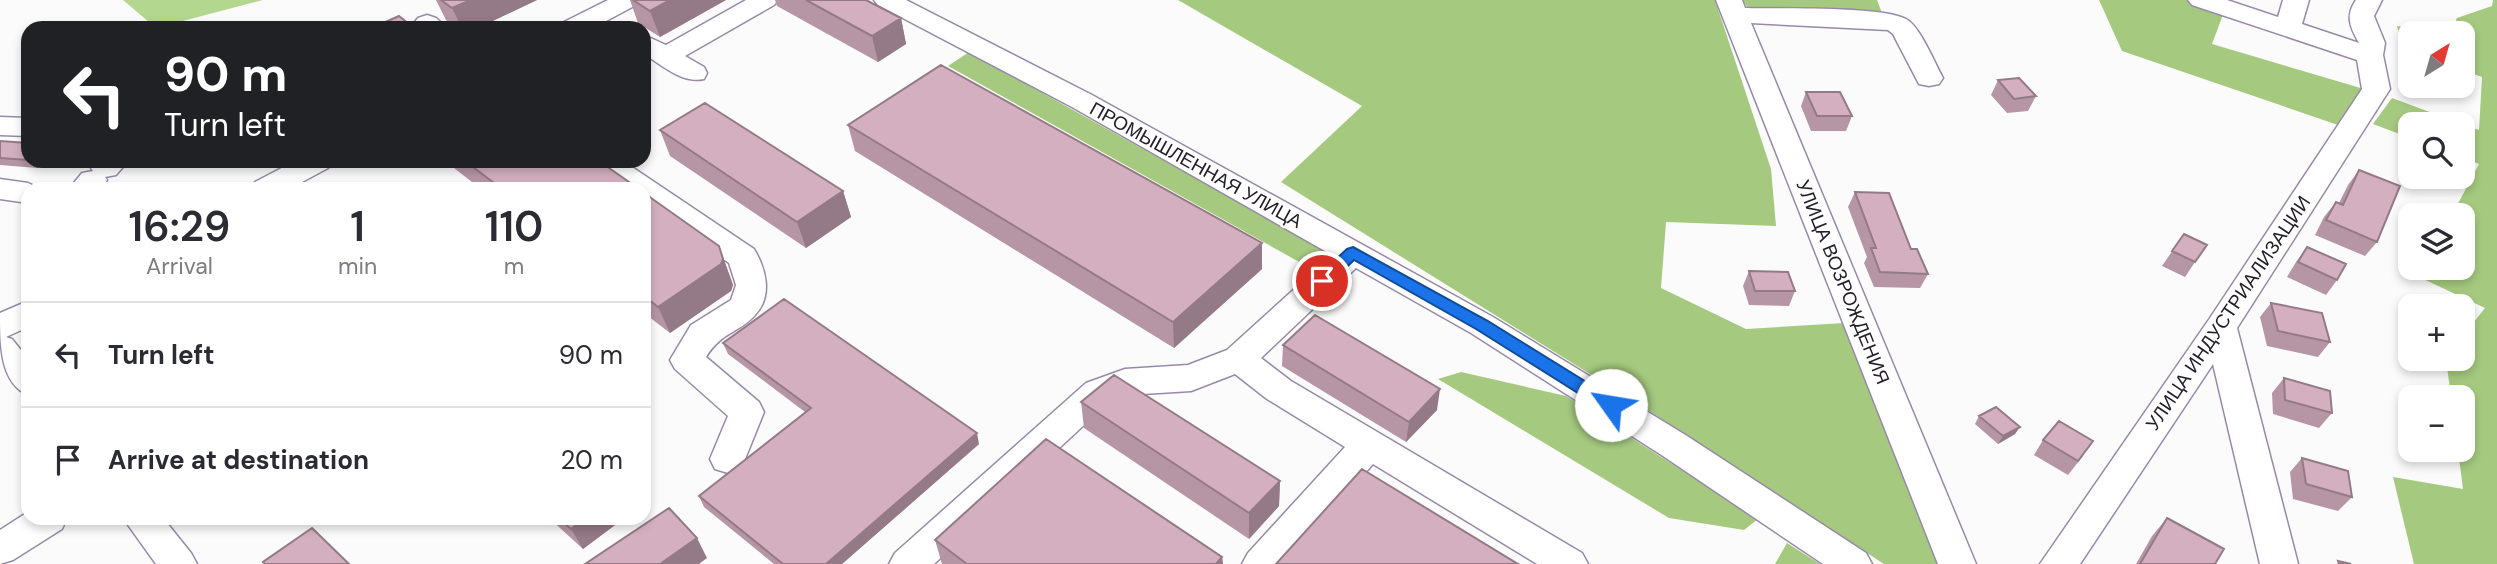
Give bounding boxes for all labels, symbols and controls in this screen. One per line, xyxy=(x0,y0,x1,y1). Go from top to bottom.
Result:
north arrow xyxy=(2398,21,2474,98)
map controls xyxy=(2398,21,2475,462)
text: 90 m xyxy=(164,42,287,106)
icon: left xyxy=(49,49,140,140)
street label: ПРОМЫШЛЕННАЯ УЛИЦА xyxy=(1085,96,1307,234)
text: Turn left xyxy=(164,104,286,146)
button: search xyxy=(2398,112,2475,189)
street label: УЛИЦА ВОЗРОЖДЕНИЯ xyxy=(1790,176,1896,388)
street label: УЛИЦА ИНДУСТРИАЛИЗАЦИИ xyxy=(2140,191,2316,435)
text: 16:29 xyxy=(129,199,230,254)
text: 1 xyxy=(350,199,365,254)
text: 110 xyxy=(485,199,543,254)
button: layers xyxy=(2398,203,2475,280)
text: Arrival xyxy=(146,251,213,281)
text: min xyxy=(338,251,377,281)
text: m xyxy=(504,251,524,281)
pin xyxy=(1292,251,1352,311)
icon: arrive xyxy=(1303,262,1341,300)
button: + xyxy=(2398,294,2475,371)
icon: left xyxy=(49,336,87,374)
text: Turn left xyxy=(108,338,215,372)
text: 90 m xyxy=(559,338,623,372)
position arrow xyxy=(1574,368,1648,442)
button: − xyxy=(2398,385,2475,462)
icon: arrive xyxy=(49,441,87,479)
text: Arrive at destination xyxy=(108,443,369,477)
text: 20 m xyxy=(560,443,623,477)

